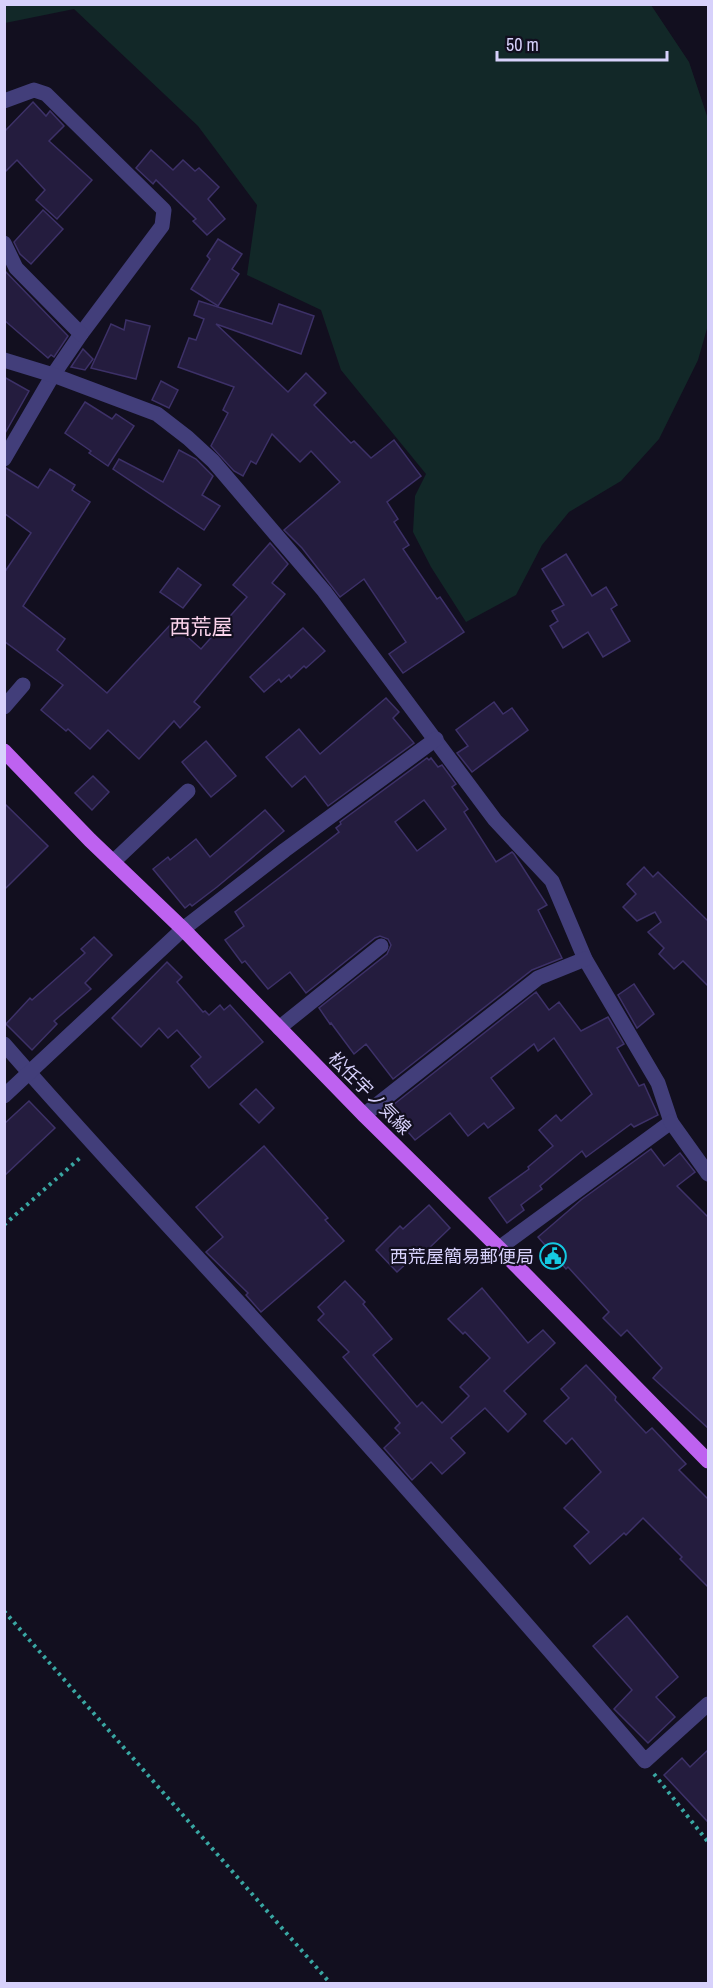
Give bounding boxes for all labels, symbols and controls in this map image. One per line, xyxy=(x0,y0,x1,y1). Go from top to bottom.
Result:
scale bar xyxy=(497,24,666,62)
text: 50 m xyxy=(506,32,539,57)
district label: 西荒屋 xyxy=(170,612,233,641)
street label: 松任宇ノ気線 xyxy=(323,1046,417,1140)
public building icon: 西荒屋簡易郵便局 xyxy=(538,1241,568,1271)
place label: 西荒屋簡易郵便局 xyxy=(390,1244,534,1269)

